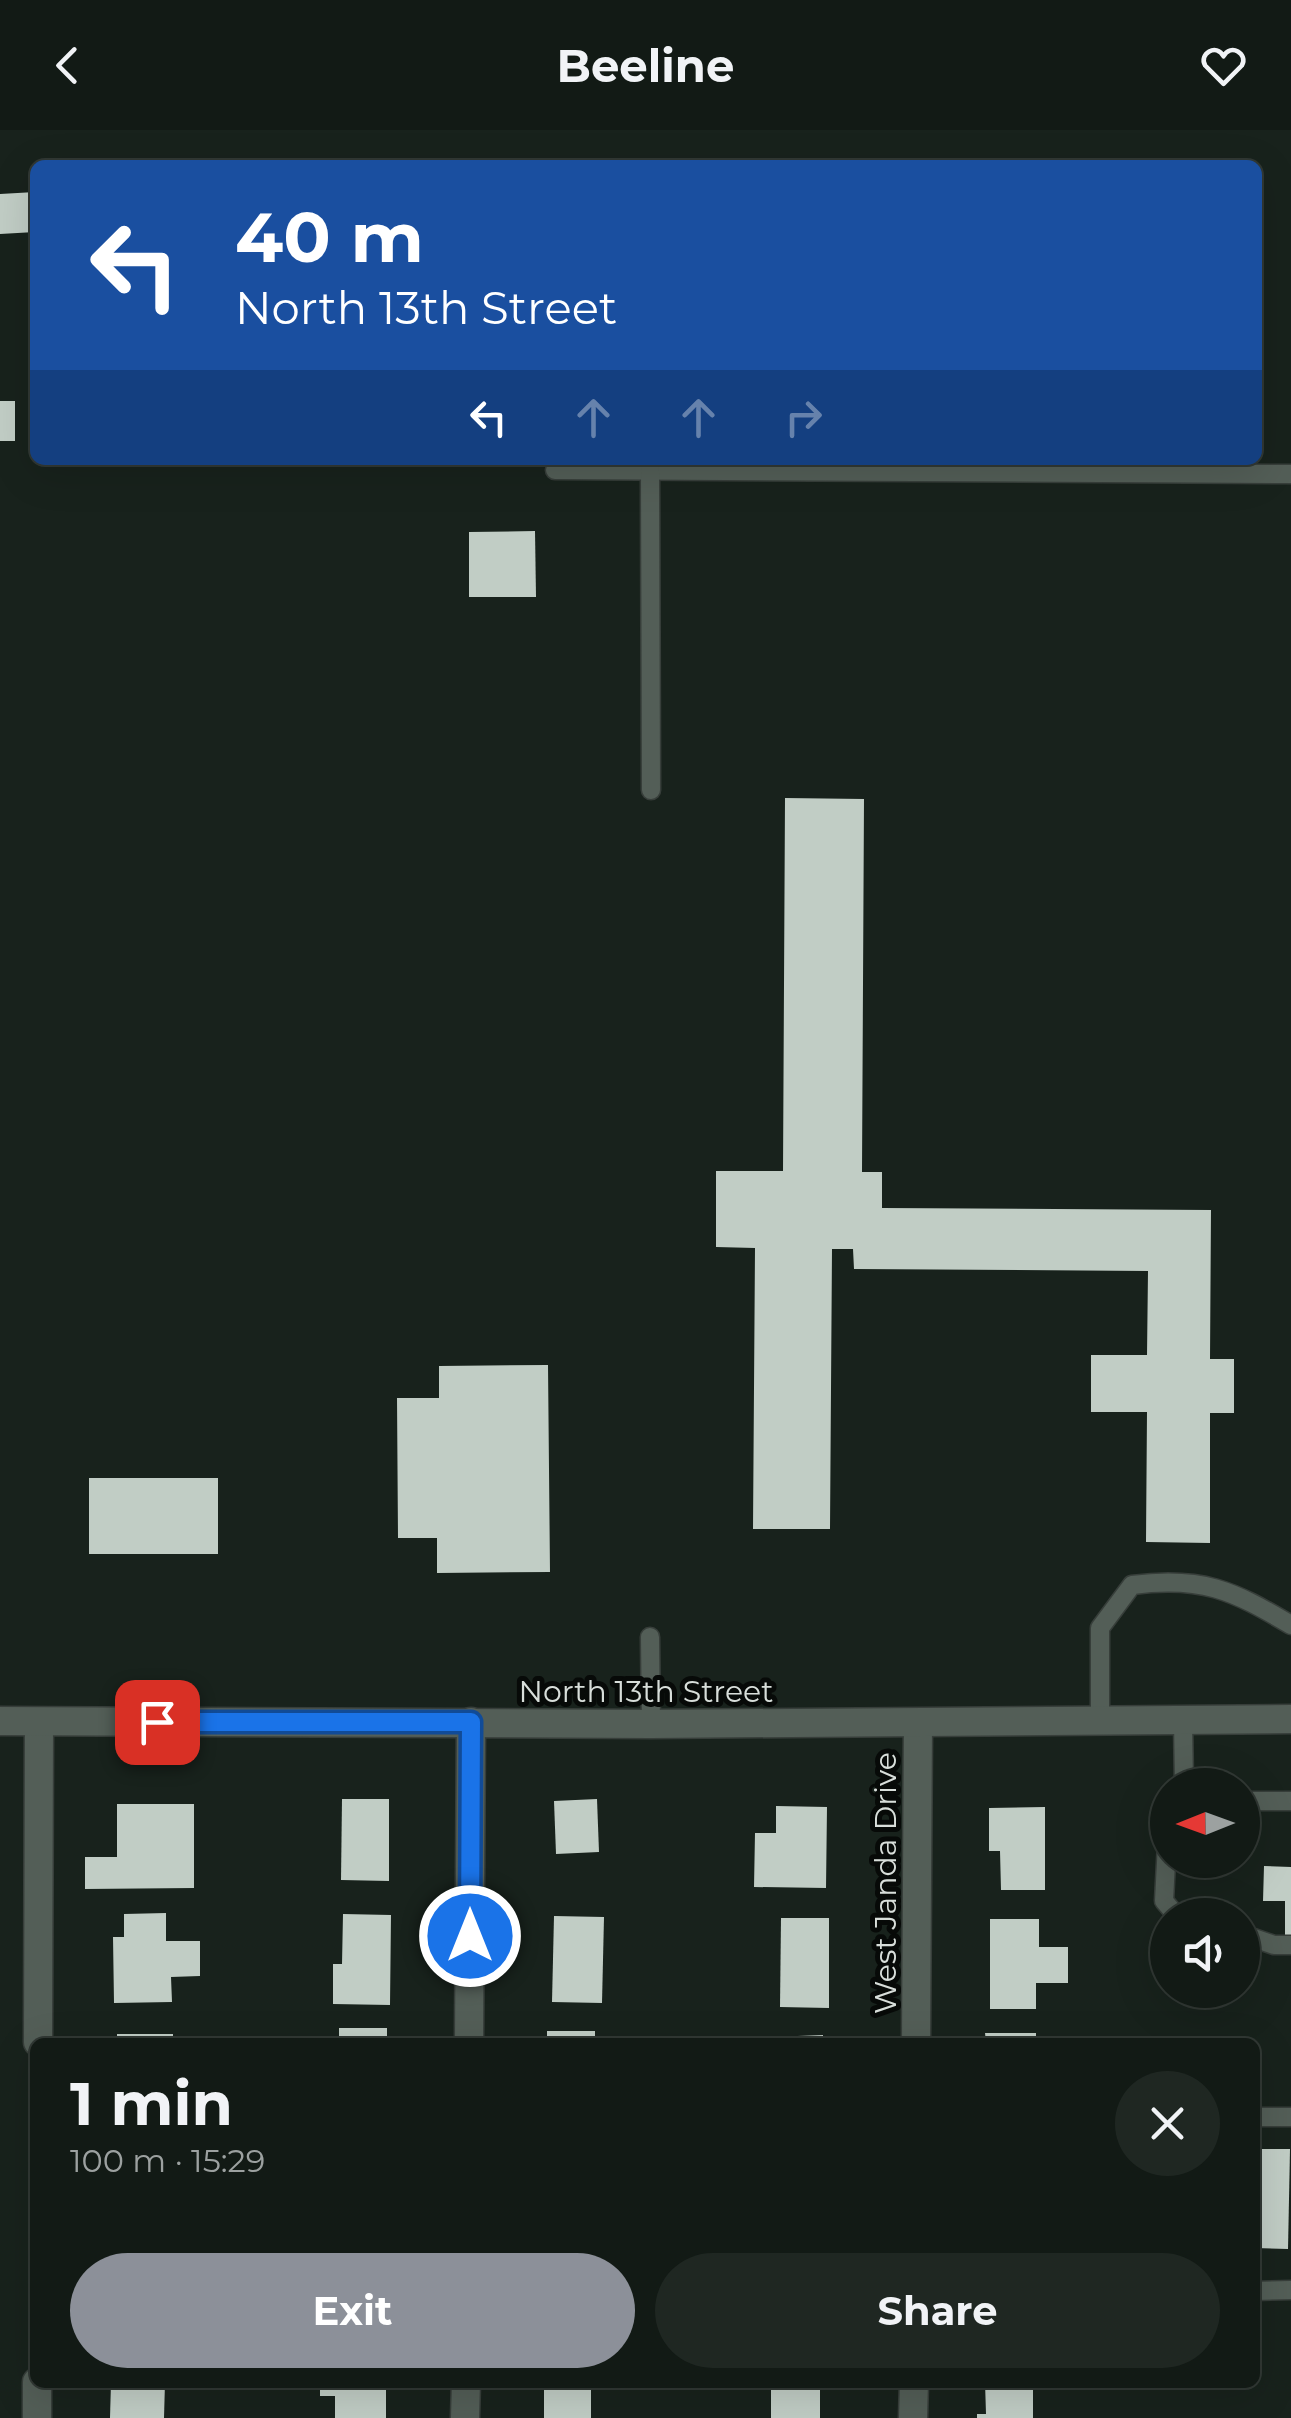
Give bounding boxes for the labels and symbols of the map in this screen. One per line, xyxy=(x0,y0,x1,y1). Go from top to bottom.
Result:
street label: North 13th Street xyxy=(519,1673,773,1710)
pin xyxy=(115,1680,200,1765)
street label: West Janda Drive xyxy=(867,1752,904,2014)
north arrow xyxy=(1150,1768,1260,1878)
position arrow xyxy=(418,1884,522,1988)

